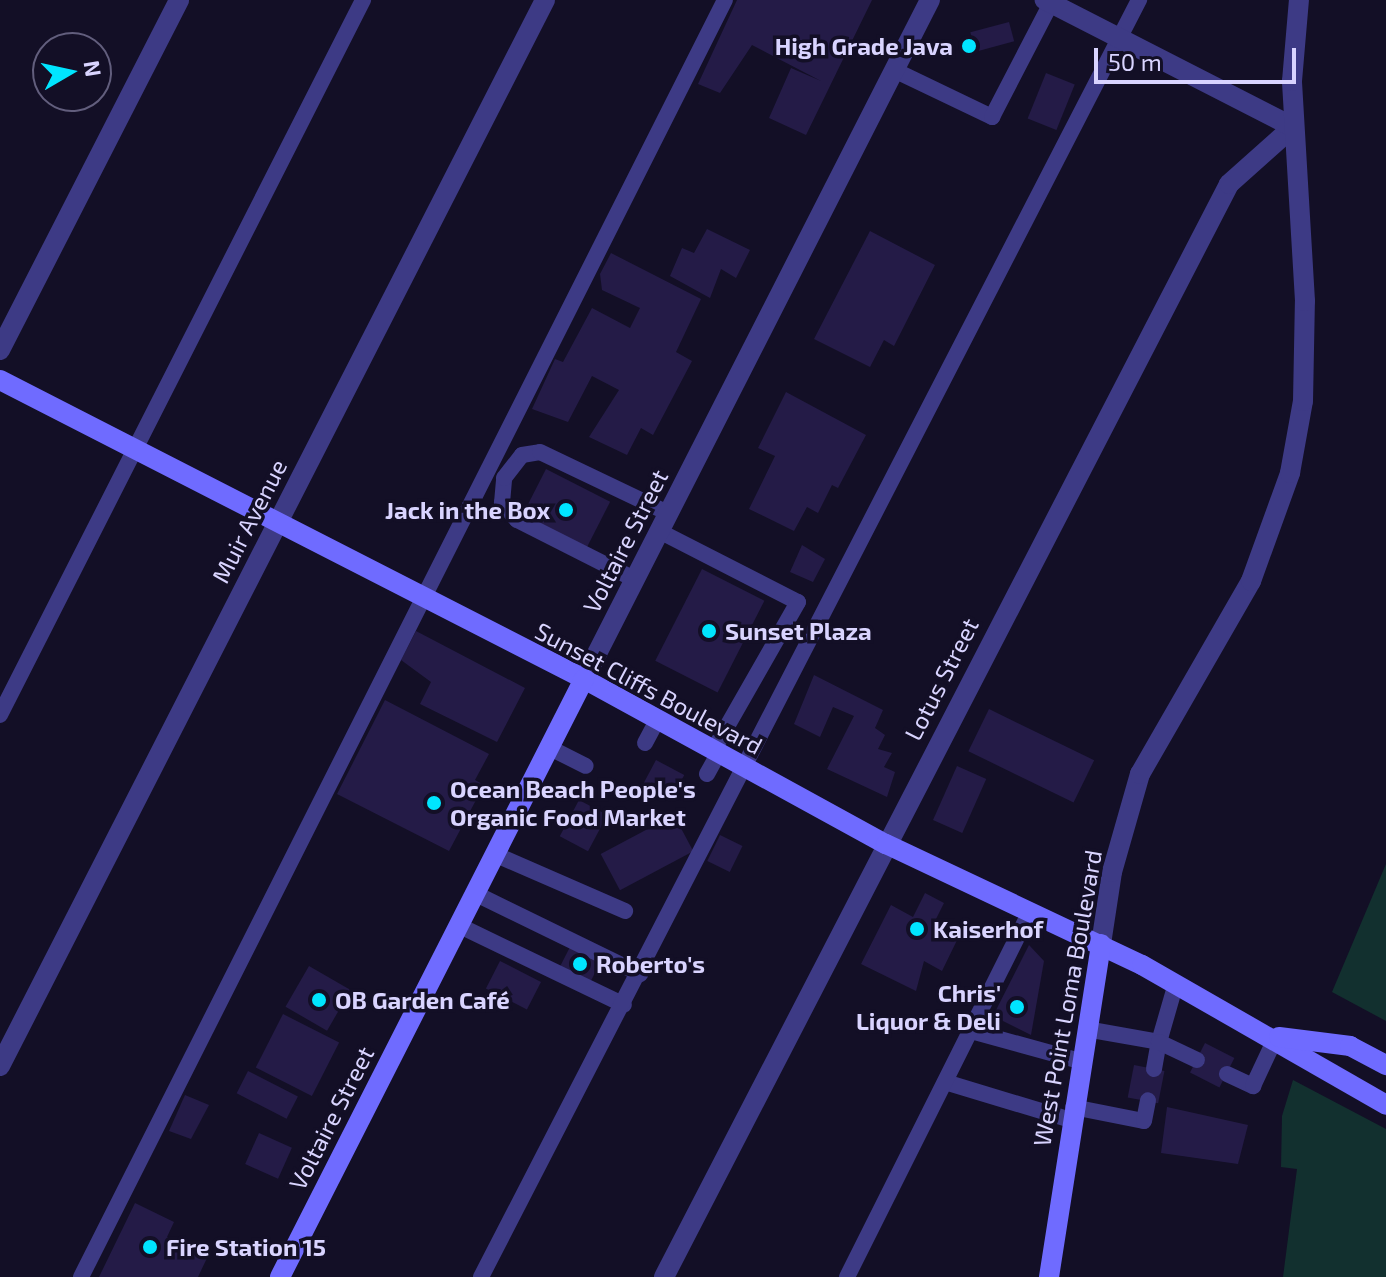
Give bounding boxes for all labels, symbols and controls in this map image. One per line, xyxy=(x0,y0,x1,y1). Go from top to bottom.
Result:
north arrow xyxy=(32,32,112,112)
place label: High Grade Java xyxy=(774,32,953,60)
scale bar xyxy=(1098,32,1300,82)
marker: High Grade Java xyxy=(960,37,978,55)
text: 50 m xyxy=(1108,47,1162,76)
text: N xyxy=(80,59,108,78)
street label: Muir Avenue xyxy=(205,454,293,588)
street label: Voltaire Street xyxy=(577,465,673,617)
place label: Jack in the Box xyxy=(385,496,550,524)
marker: Jack in the Box xyxy=(557,501,575,519)
street label: Lotus Street xyxy=(898,613,984,745)
street label: Sunset Cliffs Boulevard xyxy=(531,616,767,760)
place label: Sunset Plaza xyxy=(725,617,872,645)
marker: Sunset Plaza xyxy=(700,622,718,640)
place label: Ocean Beach People's Organic Food Market xyxy=(450,775,696,831)
marker: Ocean Beach People's Organic Food Market xyxy=(425,794,443,812)
street label: West Point Loma Boulevard xyxy=(1027,848,1107,1148)
place label: Kaiserhof xyxy=(933,915,1043,943)
marker: Kaiserhof xyxy=(908,920,926,938)
place label: Roberto's xyxy=(596,950,705,978)
marker: Roberto's xyxy=(571,955,589,973)
place label: Chris' Liquor & Deli xyxy=(855,979,1001,1035)
place label: OB Garden Café xyxy=(335,986,510,1014)
marker: OB Garden Café xyxy=(310,991,328,1009)
marker: Chris' Liquor & Deli xyxy=(1008,998,1026,1016)
street label: Voltaire Street xyxy=(283,1042,379,1194)
place label: Fire Station 15 xyxy=(166,1233,326,1261)
marker: Fire Station 15 xyxy=(141,1238,159,1256)

